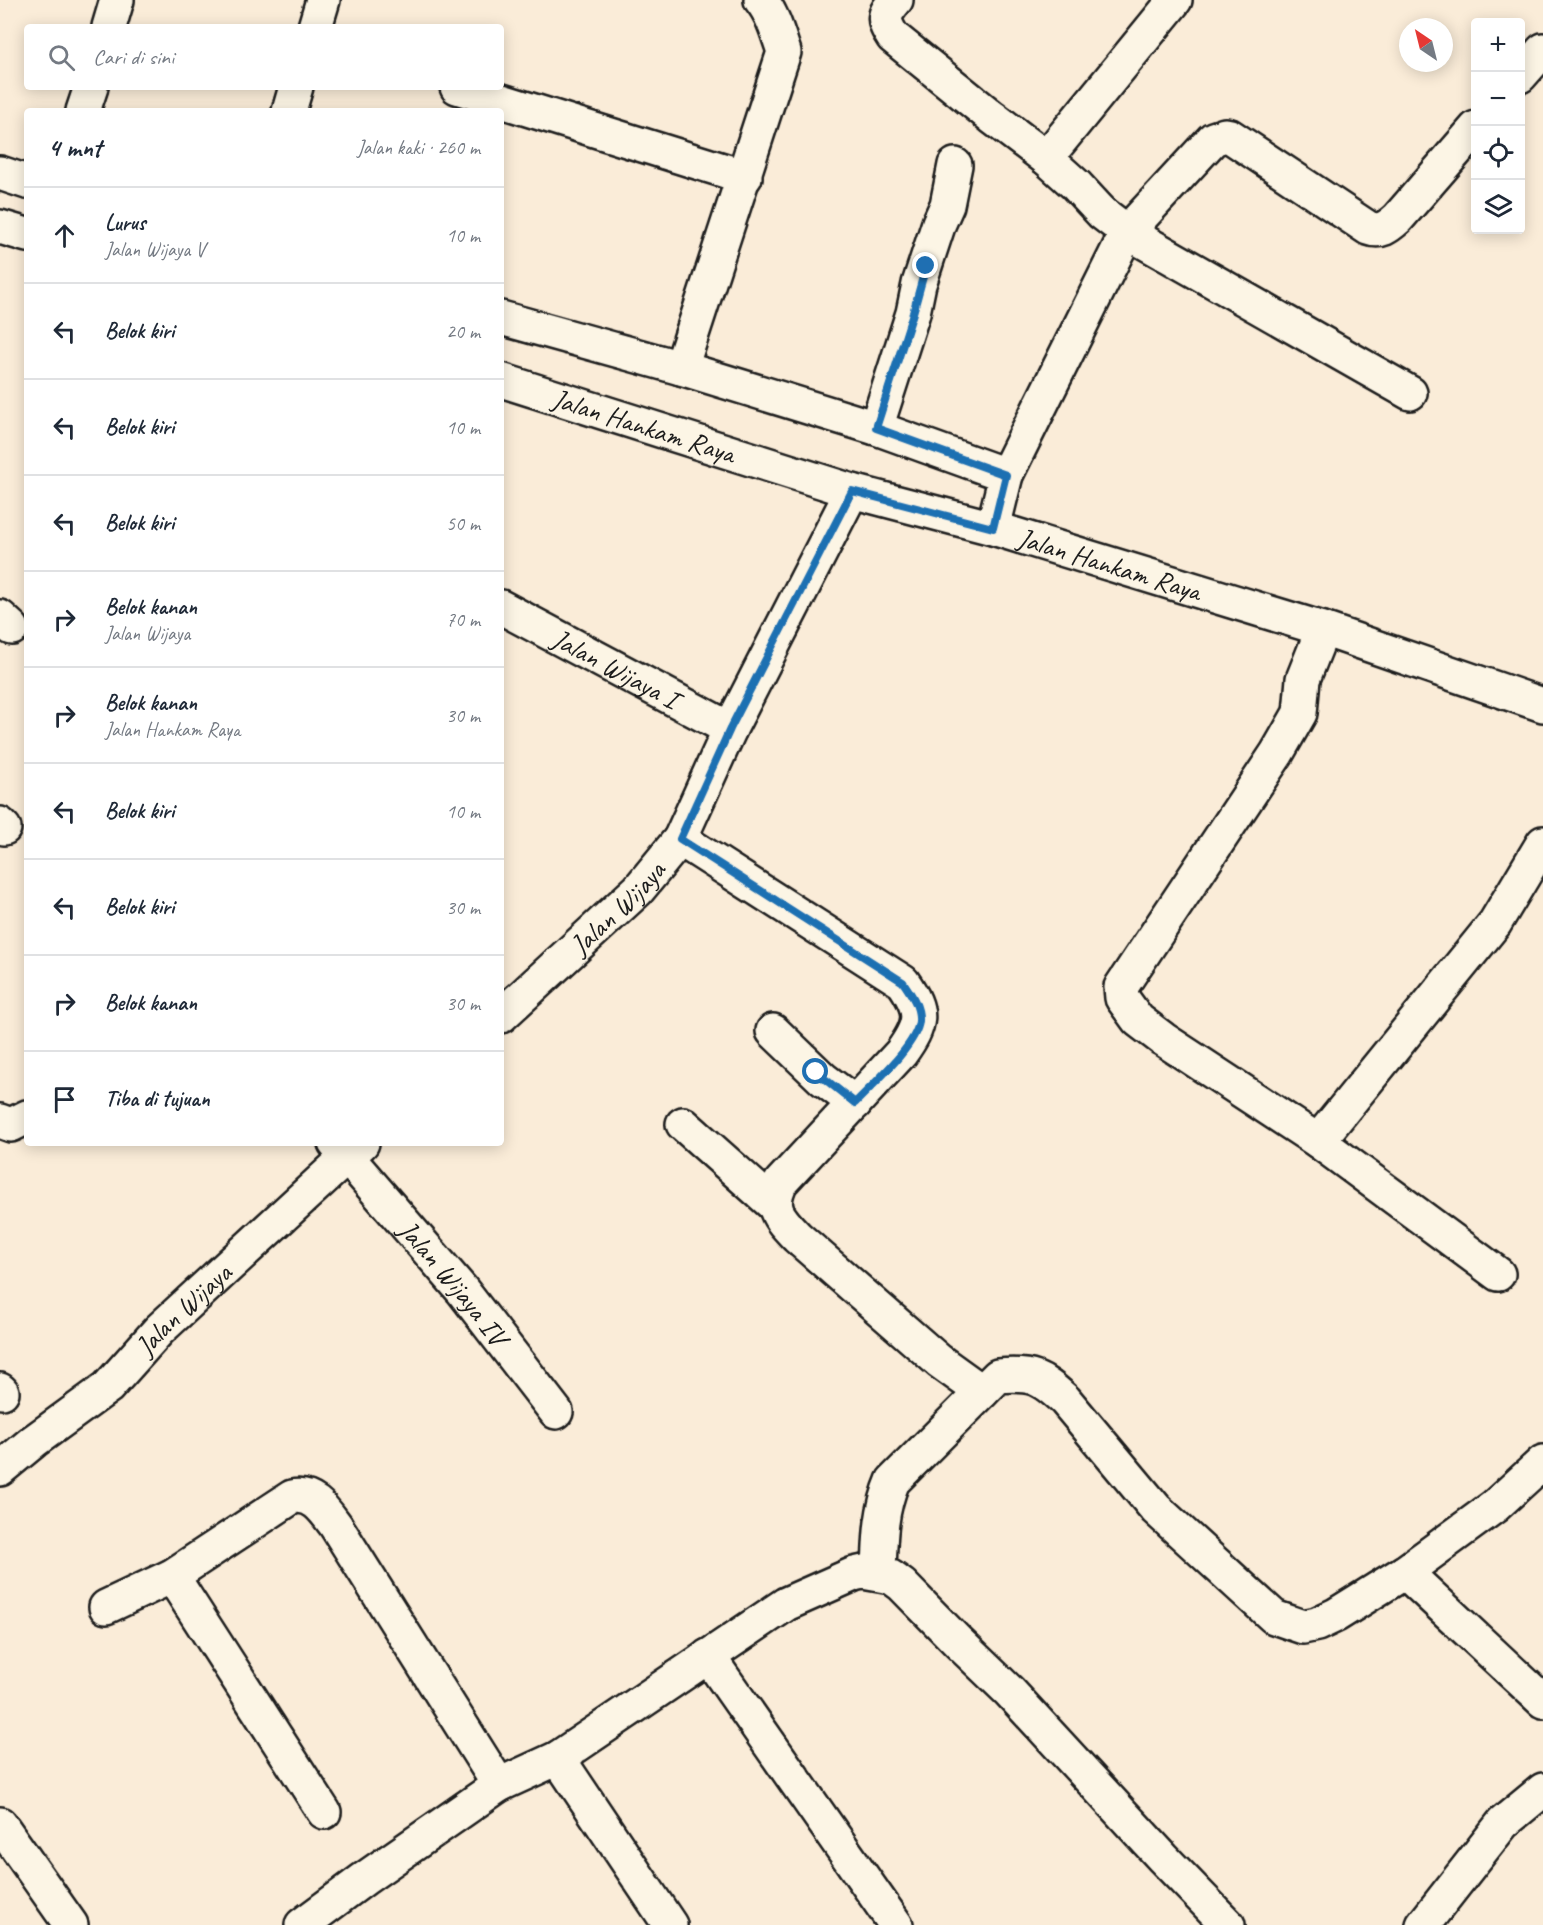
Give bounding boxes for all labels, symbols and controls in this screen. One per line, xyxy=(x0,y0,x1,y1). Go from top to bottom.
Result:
north arrow xyxy=(1399,18,1453,72)
map controls xyxy=(1471,18,1525,234)
button: + xyxy=(1471,18,1525,72)
search box xyxy=(24,24,504,90)
icon: search xyxy=(45,41,78,74)
text: Cari di sini xyxy=(93,43,174,71)
button: − xyxy=(1471,72,1525,126)
button: locate xyxy=(1471,126,1525,180)
text: 4 mnt xyxy=(48,131,101,164)
text: Jalan kaki · 260 m xyxy=(357,135,480,160)
button: layers xyxy=(1471,180,1525,234)
text: Lurus xyxy=(105,209,145,237)
icon: ahead xyxy=(48,219,81,252)
text: 10 m xyxy=(446,223,480,248)
text: Jalan Wijaya V xyxy=(105,237,205,262)
route end xyxy=(912,252,938,278)
icon: left xyxy=(48,315,81,348)
text: Belok kiri xyxy=(105,317,174,345)
text: 20 m xyxy=(446,319,480,344)
street label: Jalan Hankam Raya xyxy=(546,380,742,472)
icon: left xyxy=(48,411,81,444)
text: Belok kiri xyxy=(105,413,174,441)
text: 10 m xyxy=(446,415,480,440)
icon: left xyxy=(48,507,81,540)
text: Belok kiri xyxy=(105,509,174,537)
text: 50 m xyxy=(446,511,480,536)
street label: Jalan Hankam Raya xyxy=(1012,519,1208,609)
text: Belok kanan xyxy=(105,593,197,621)
icon: right xyxy=(48,603,81,636)
text: 70 m xyxy=(446,607,480,632)
street label: Jalan Wijaya I xyxy=(545,620,690,719)
text: Jalan Wijaya xyxy=(105,621,190,646)
text: Belok kanan xyxy=(105,689,197,717)
icon: right xyxy=(48,699,81,732)
text: 30 m xyxy=(446,703,480,728)
text: Jalan Hankam Raya xyxy=(105,717,240,742)
icon: left xyxy=(48,795,81,828)
text: Belok kiri xyxy=(105,797,174,825)
text: 10 m xyxy=(446,799,480,824)
street label: Jalan Wijaya xyxy=(561,853,674,963)
icon: left xyxy=(48,891,81,924)
text: Belok kiri xyxy=(105,893,174,921)
text: 30 m xyxy=(446,895,480,920)
icon: right xyxy=(48,987,81,1020)
text: Belok kanan xyxy=(105,989,197,1017)
text: 30 m xyxy=(446,991,480,1016)
route start xyxy=(802,1058,828,1084)
icon: arrive xyxy=(48,1083,81,1116)
text: Tiba di tujuan xyxy=(105,1085,210,1113)
street label: Jalan Wijaya IV xyxy=(390,1211,518,1356)
street label: Jalan Wijaya xyxy=(126,1254,240,1364)

